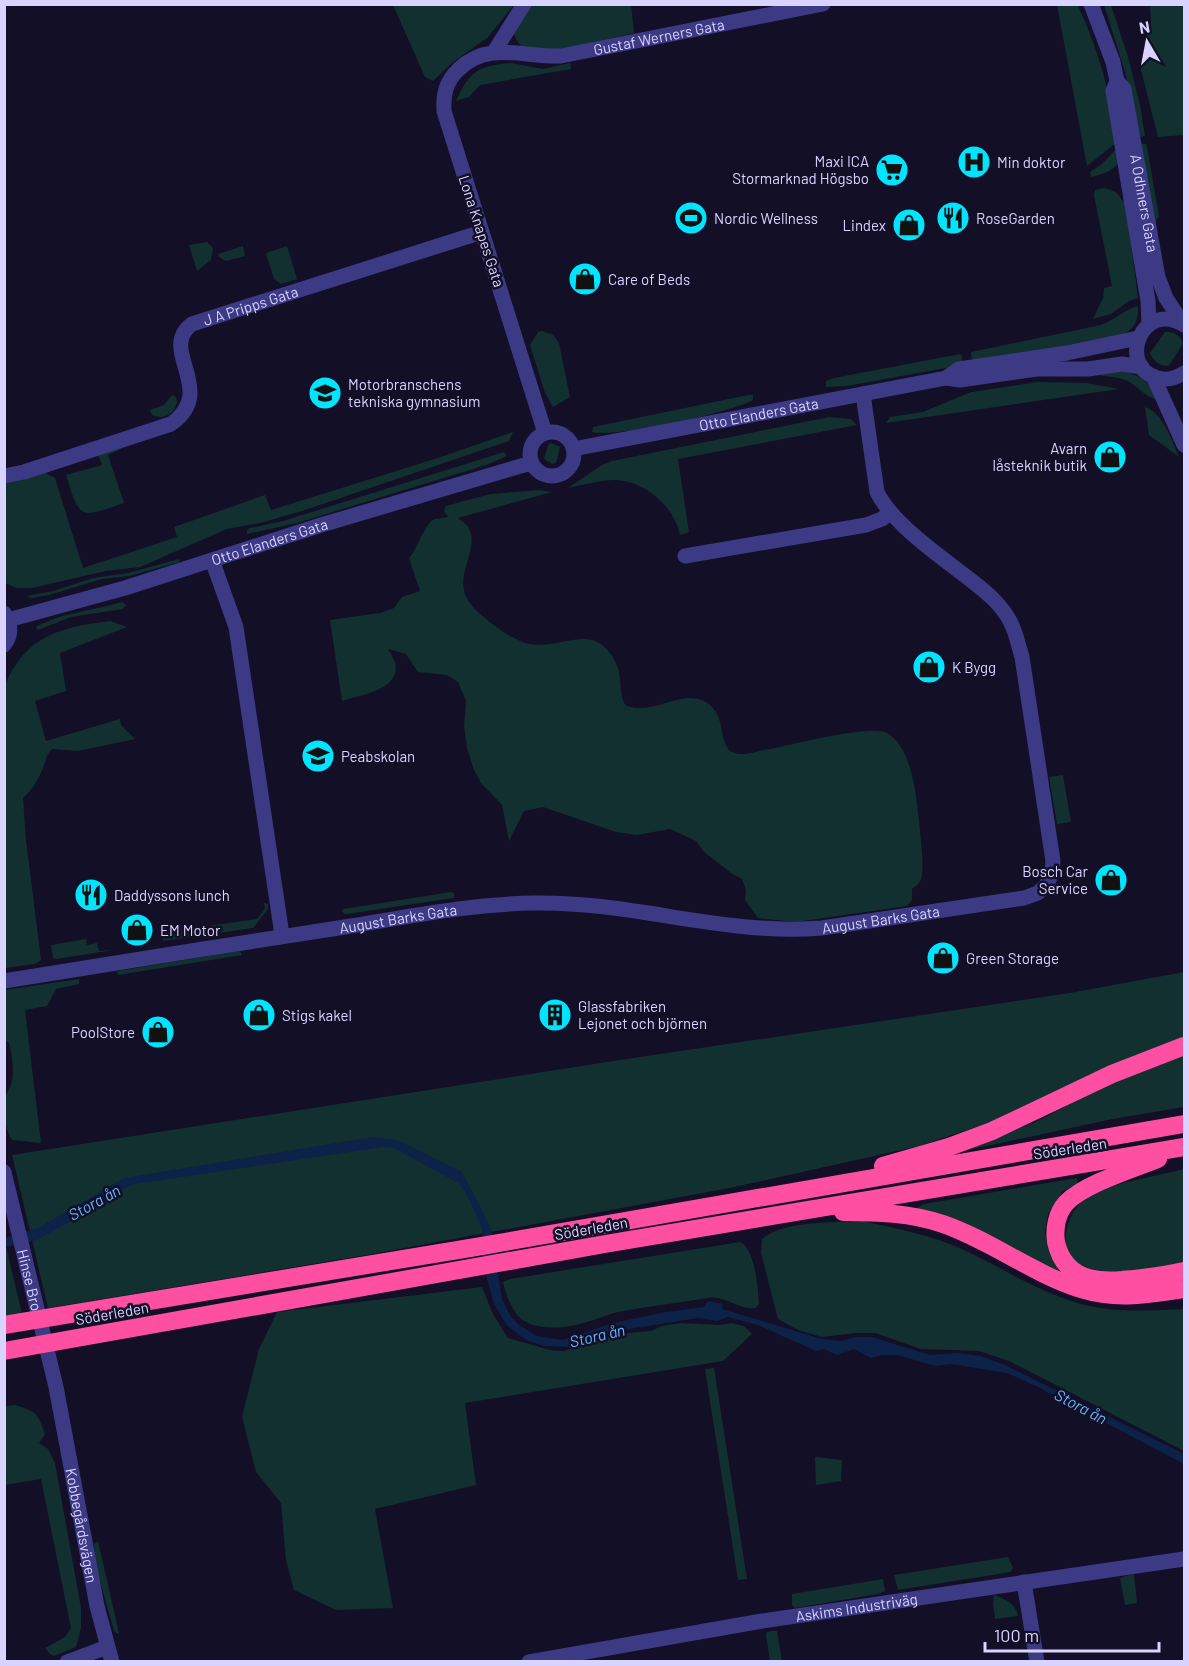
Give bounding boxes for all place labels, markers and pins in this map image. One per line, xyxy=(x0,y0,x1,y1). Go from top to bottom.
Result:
hospital icon: Min doktor xyxy=(956,144,992,180)
place label: Maxi ICA Stormarknad Högsbo xyxy=(732,152,869,187)
supermarket icon: Maxi ICA Stormarknad Högsbo xyxy=(874,152,910,188)
place label: Min doktor xyxy=(997,153,1066,171)
sports icon: Nordic Wellness xyxy=(673,200,709,236)
restaurant icon: RoseGarden xyxy=(935,200,971,236)
shop icon: Lindex xyxy=(891,207,927,243)
place label: Nordic Wellness xyxy=(714,209,818,227)
place label: RoseGarden xyxy=(976,209,1055,227)
place label: Lindex xyxy=(843,216,886,234)
shop icon: Care of Beds xyxy=(567,261,603,297)
place label: Care of Beds xyxy=(608,270,690,288)
school or university icon: Motorbranschens tekniska gymnasium xyxy=(307,375,343,411)
place label: Motorbranschens tekniska gymnasium xyxy=(348,375,481,410)
place label: Avarn låsteknik butik xyxy=(992,439,1087,474)
shop icon: Avarn låsteknik butik xyxy=(1092,439,1128,475)
shop icon: K Bygg xyxy=(911,649,947,685)
place label: K Bygg xyxy=(952,658,996,676)
school or university icon: Peabskolan xyxy=(300,738,336,774)
place label: Peabskolan xyxy=(341,747,415,765)
place label: Bosch Car Service xyxy=(1022,862,1089,897)
shop icon: Bosch Car Service xyxy=(1093,862,1129,898)
restaurant icon: Daddyssons lunch xyxy=(73,877,109,913)
place label: Daddyssons lunch xyxy=(114,886,230,904)
shop icon: EM Motor xyxy=(119,912,155,948)
place label: EM Motor xyxy=(160,921,221,939)
shop icon: Green Storage xyxy=(925,940,961,976)
place label: Green Storage xyxy=(966,949,1059,967)
shop icon: Stigs kakel xyxy=(241,997,277,1033)
building icon: Glassfabriken Lejonet och björnen xyxy=(537,997,573,1033)
place label: Glassfabriken Lejonet och björnen xyxy=(578,997,707,1032)
place label: Stigs kakel xyxy=(282,1006,352,1024)
shop icon: PoolStore xyxy=(140,1014,176,1050)
place label: PoolStore xyxy=(71,1023,135,1041)

